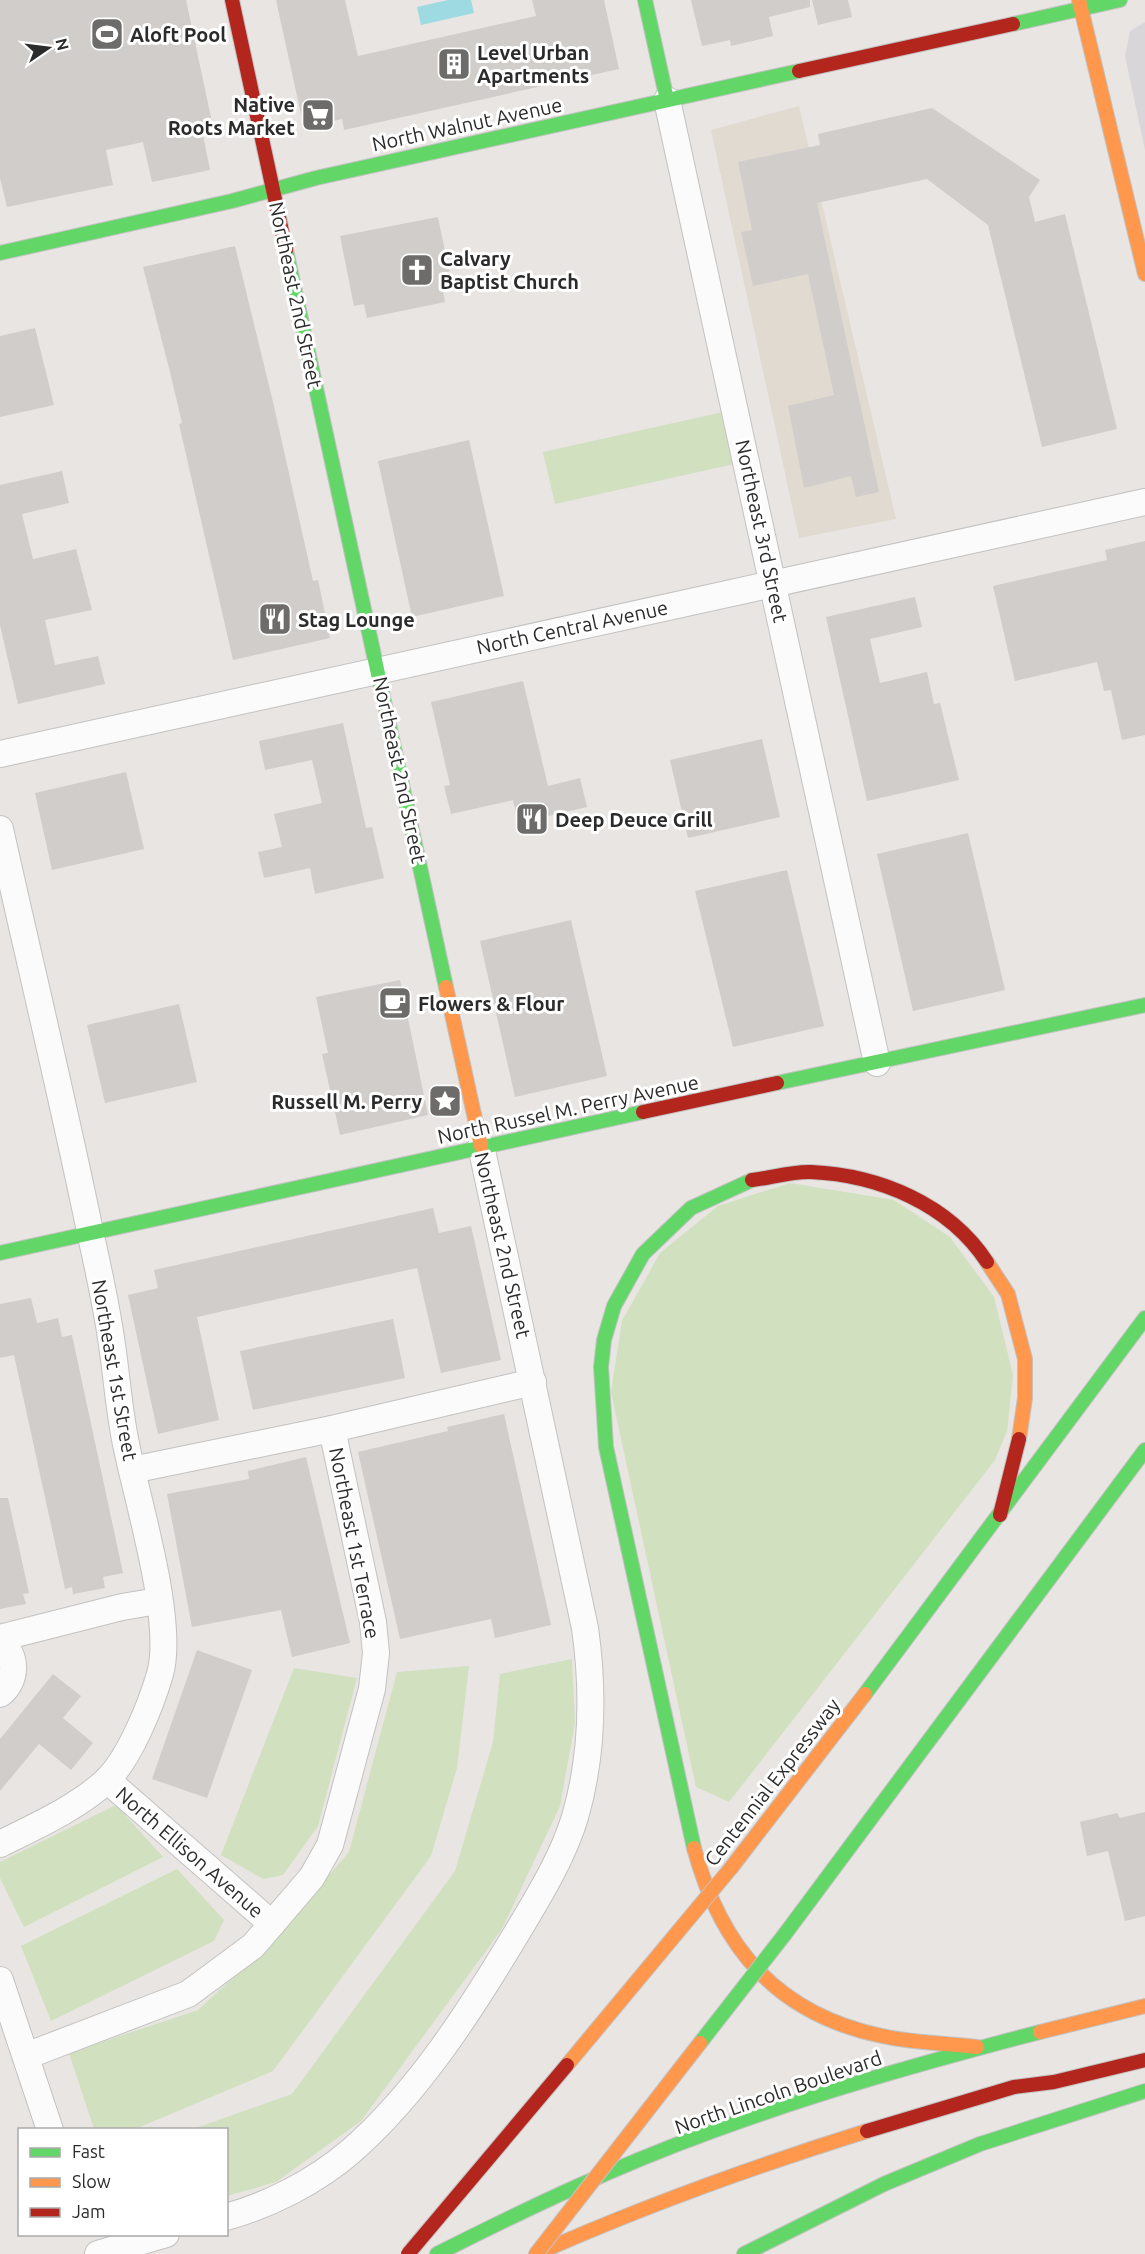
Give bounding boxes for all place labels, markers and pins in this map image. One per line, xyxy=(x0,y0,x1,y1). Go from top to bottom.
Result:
sports icon: Aloft Pool xyxy=(89,16,125,52)
place label: Aloft Pool xyxy=(130,23,226,46)
place label: Level Urban Apartments xyxy=(477,41,589,87)
building icon: Level Urban Apartments xyxy=(436,46,472,82)
place label: Native Roots Market xyxy=(168,93,295,139)
supermarket icon: Native Roots Market xyxy=(300,97,336,133)
place label: Calvary Baptist Church xyxy=(440,247,579,293)
church icon: Calvary Baptist Church xyxy=(399,252,435,288)
restaurant icon: Stag Lounge xyxy=(257,601,293,637)
place label: Stag Lounge xyxy=(298,608,415,631)
restaurant icon: Deep Deuce Grill xyxy=(514,801,550,837)
place label: Deep Deuce Grill xyxy=(555,808,713,831)
cafe icon: Flowers & Flour xyxy=(377,985,413,1021)
place label: Flowers & Flour xyxy=(418,992,565,1015)
place icon: Russell M. Perry xyxy=(427,1083,463,1119)
place label: Russell M. Perry xyxy=(271,1090,422,1113)

